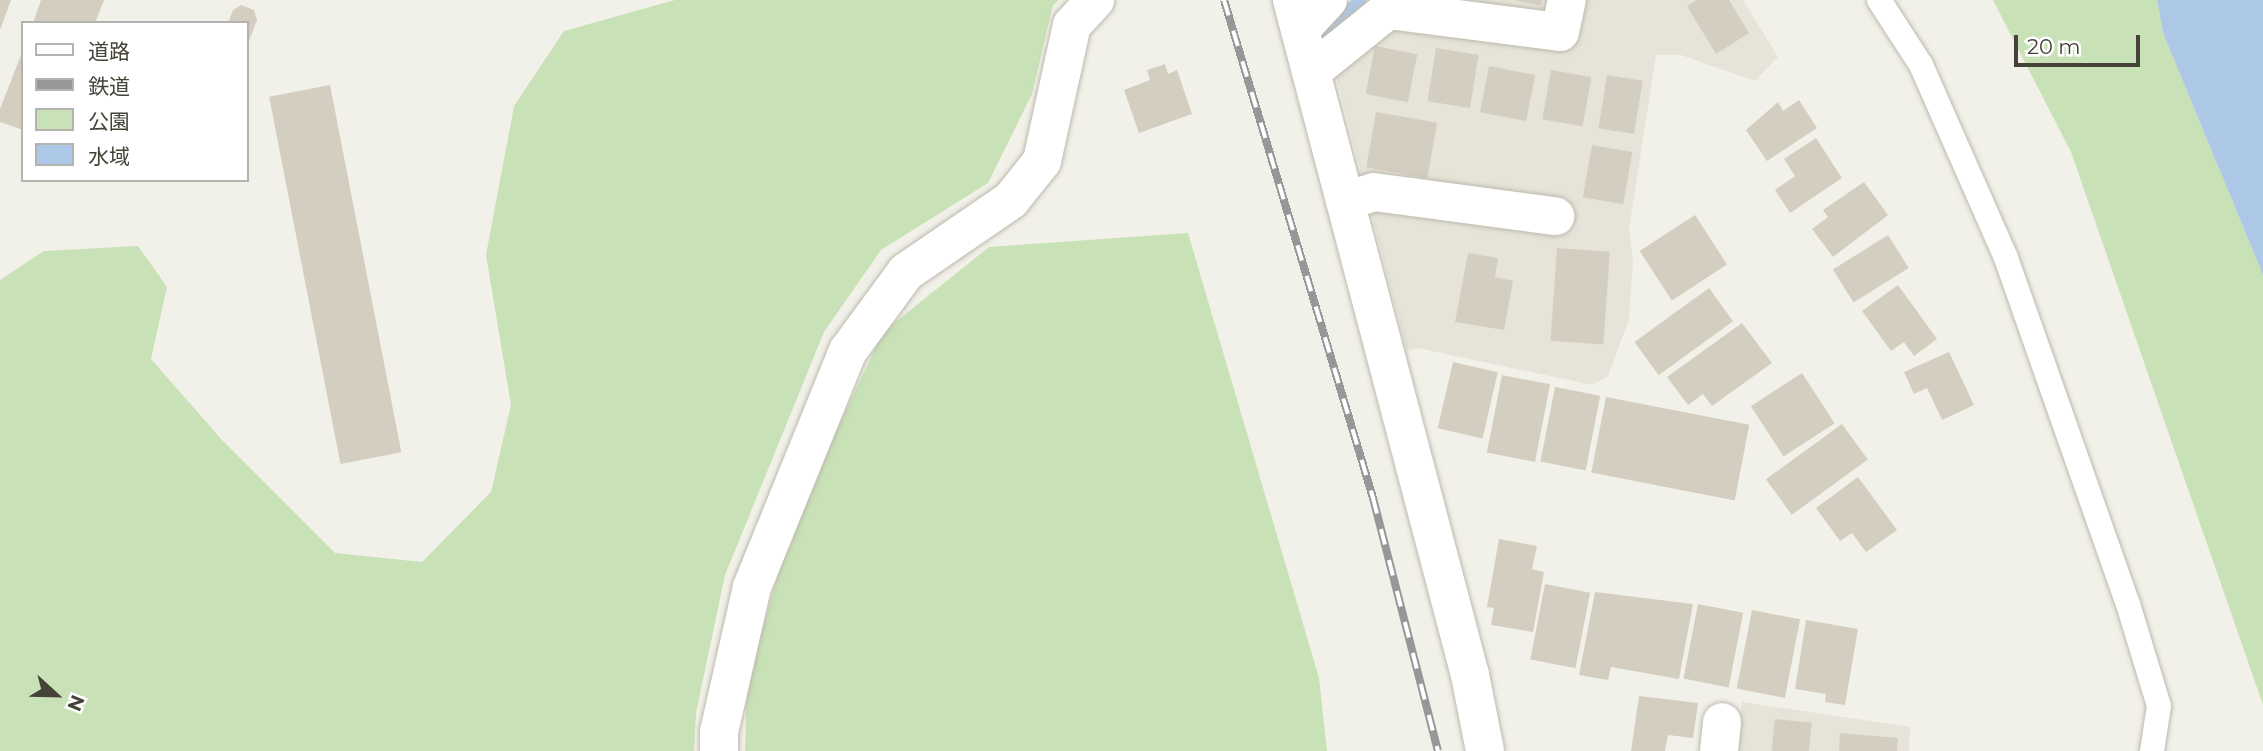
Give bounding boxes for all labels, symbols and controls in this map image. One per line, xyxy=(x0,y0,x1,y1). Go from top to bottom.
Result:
legend xyxy=(21,21,248,182)
scale bar xyxy=(2018,21,2144,65)
text: 20 m xyxy=(2027,34,2081,59)
text: 道路 xyxy=(88,39,130,64)
text: 鉄道 xyxy=(88,74,130,99)
text: 公園 xyxy=(88,109,130,134)
text: 水域 xyxy=(88,144,130,169)
north arrow xyxy=(21,660,91,730)
text: N xyxy=(62,692,89,714)

